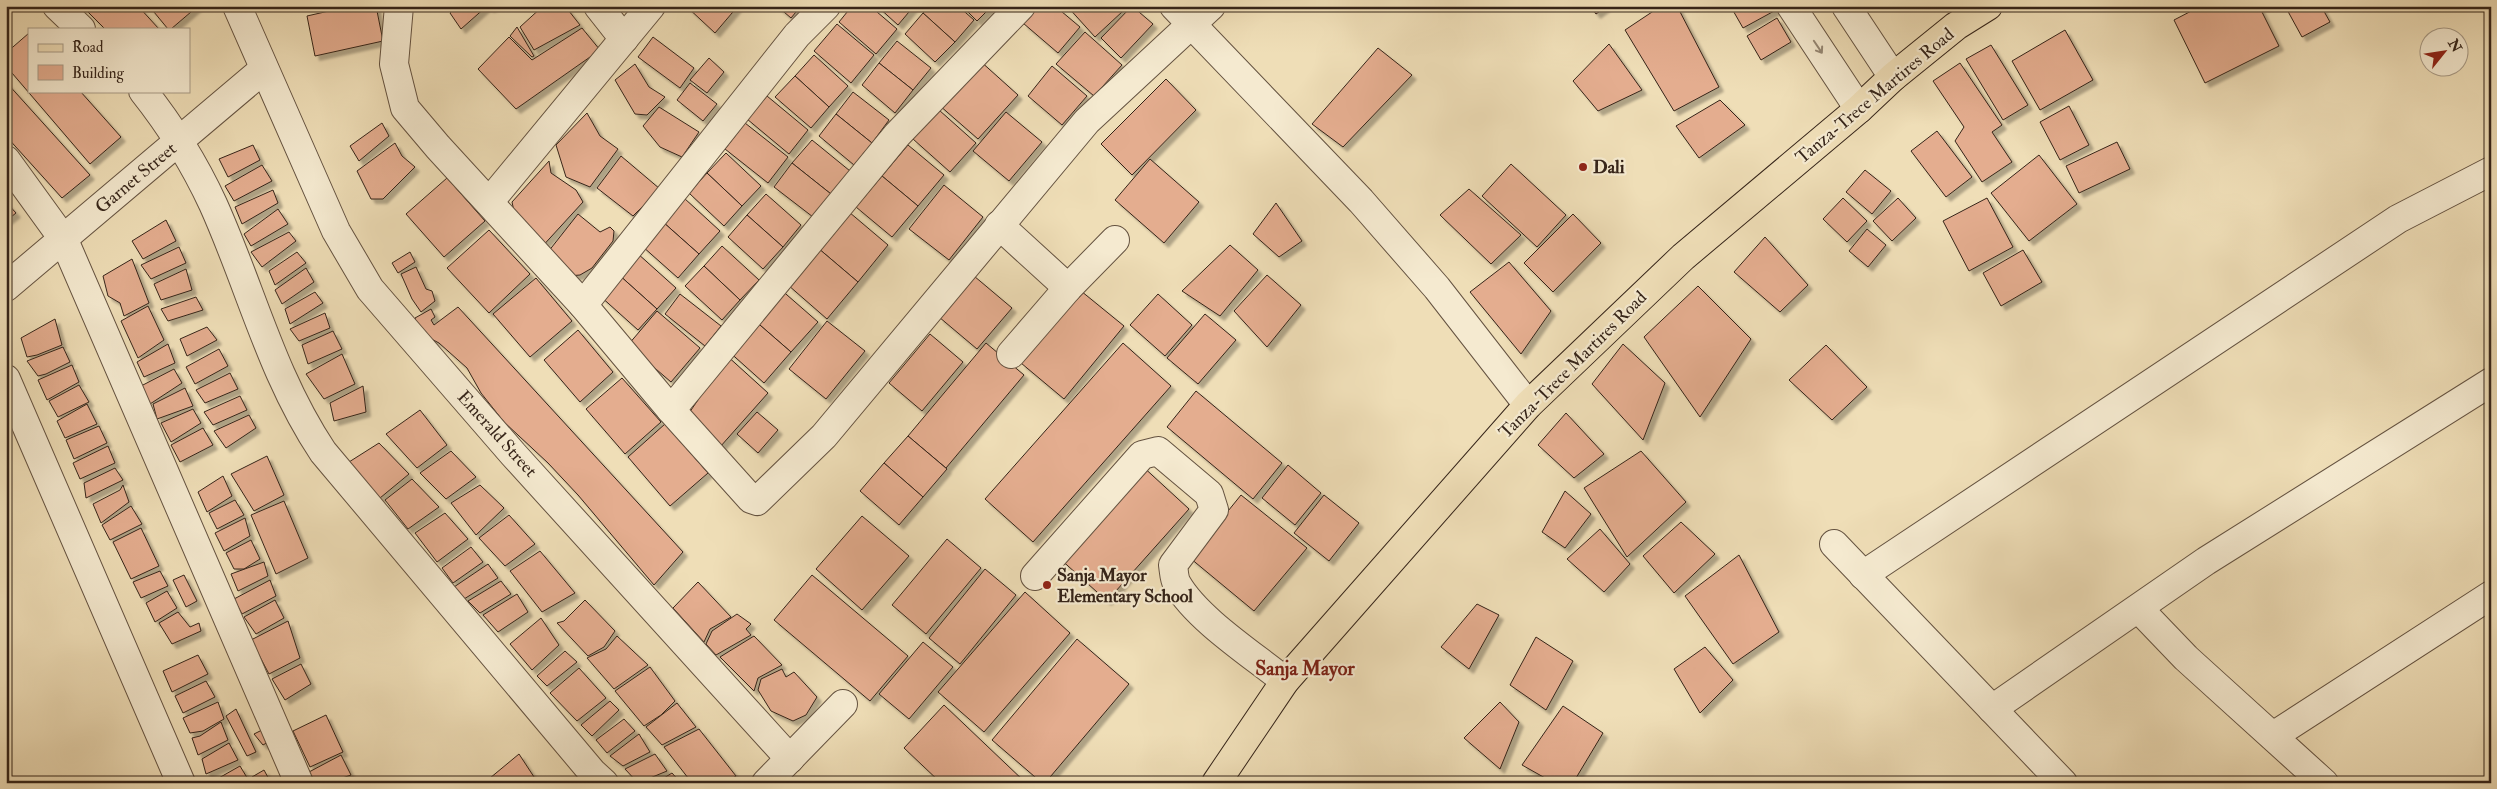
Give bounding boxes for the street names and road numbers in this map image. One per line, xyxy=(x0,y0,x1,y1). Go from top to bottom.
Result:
street label: Tanza-Trece Martires Road xyxy=(1791,23,1959,169)
street label: Garnet Street xyxy=(91,137,181,219)
street label: Tanza-Trece Martires Road xyxy=(1494,286,1652,444)
street label: Emerald Street xyxy=(452,386,542,482)

